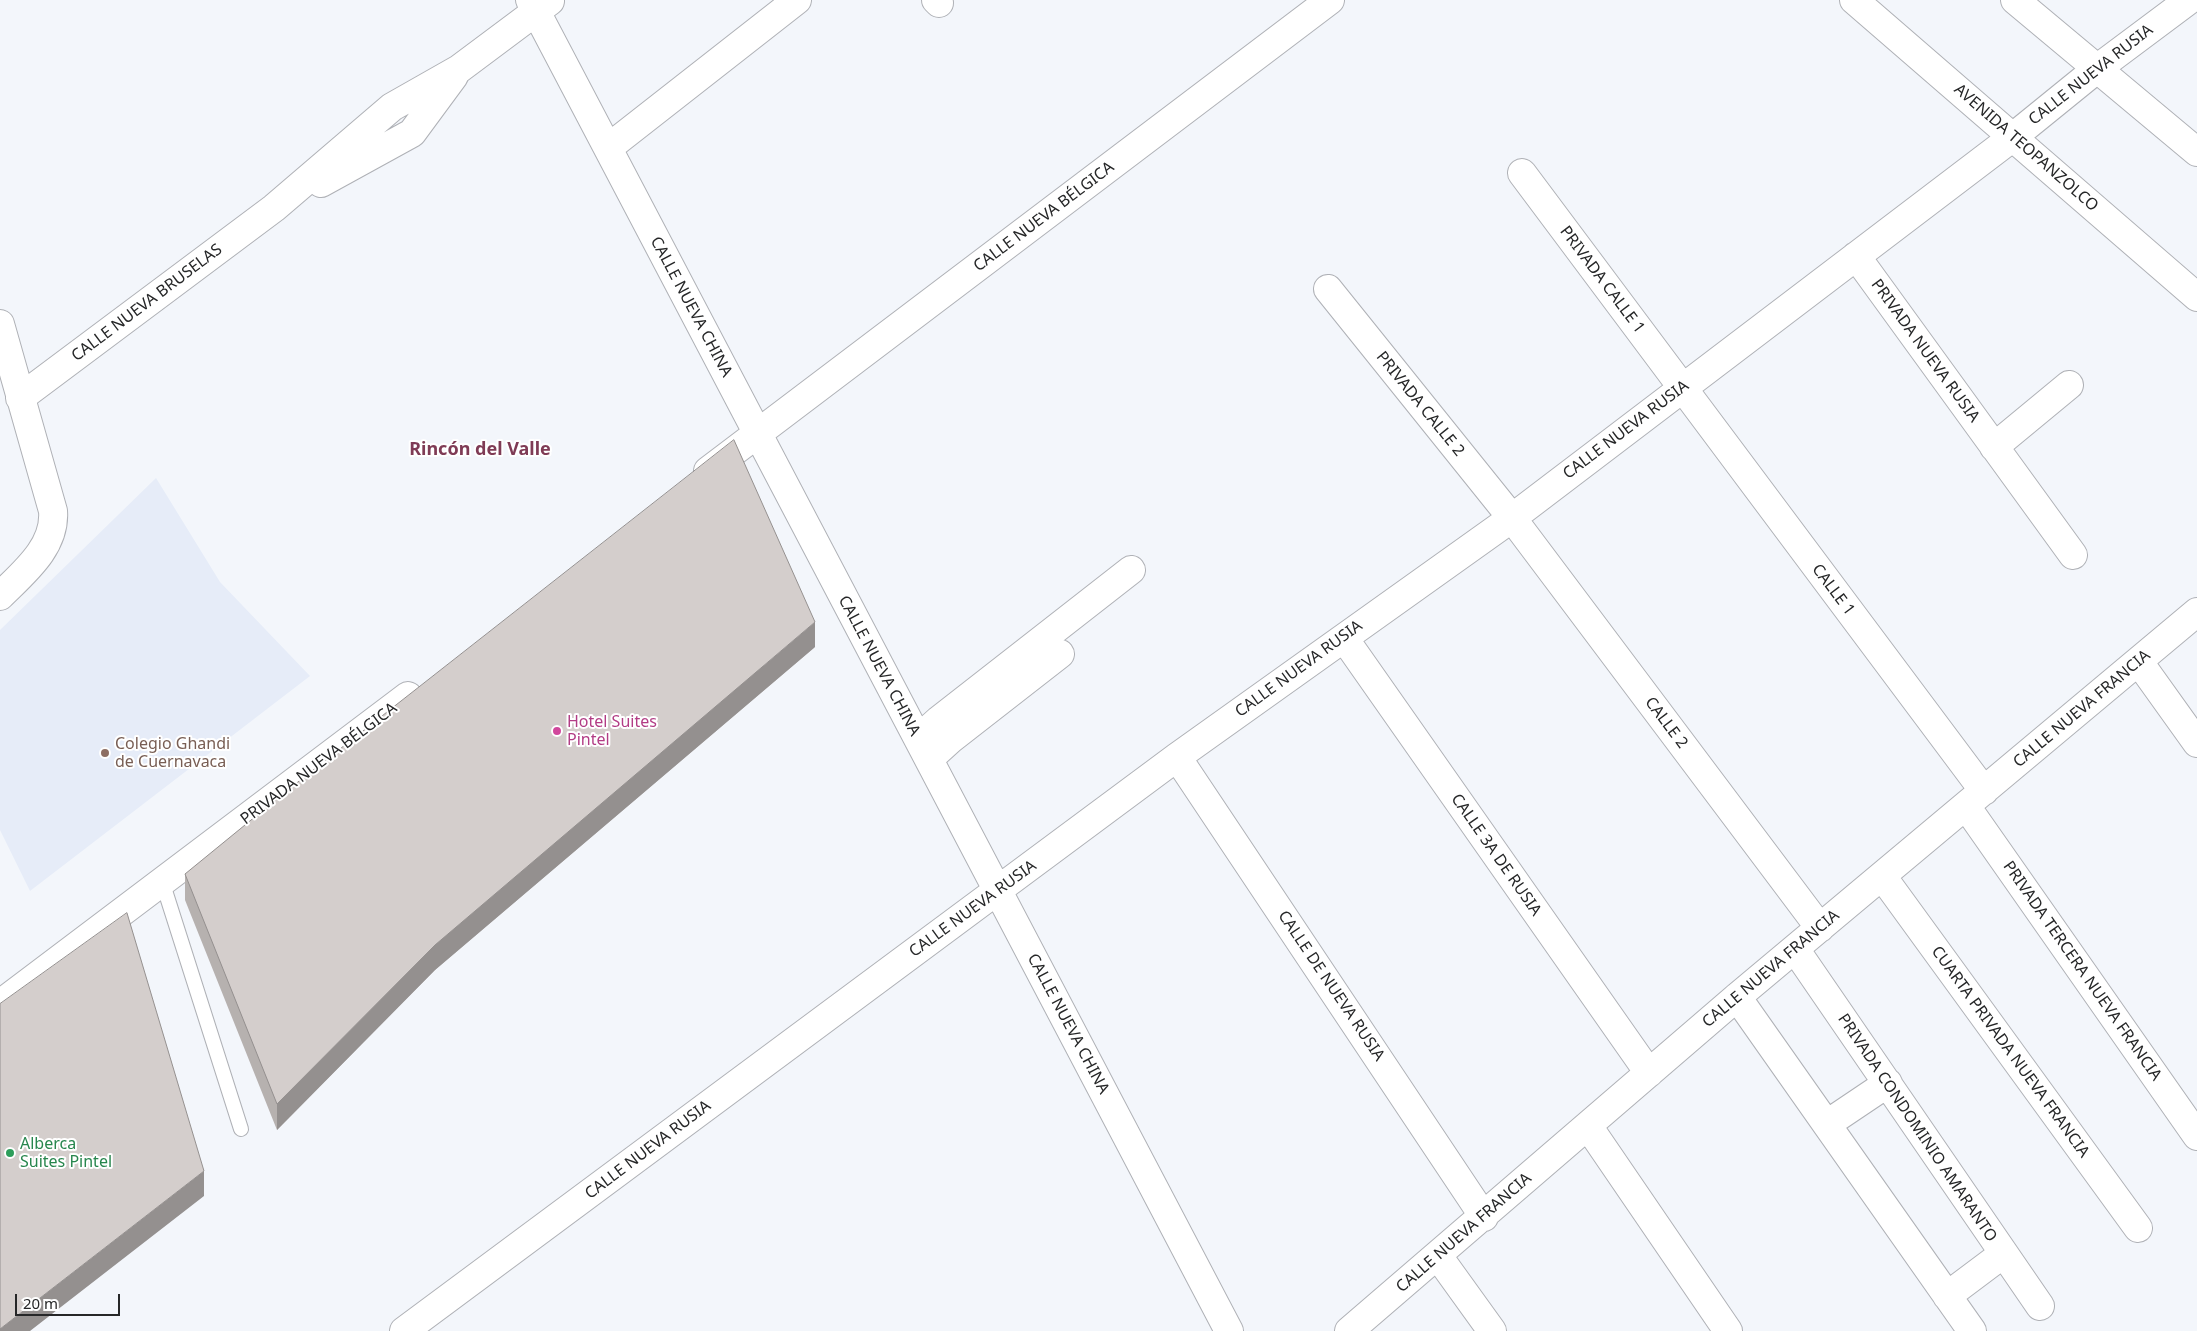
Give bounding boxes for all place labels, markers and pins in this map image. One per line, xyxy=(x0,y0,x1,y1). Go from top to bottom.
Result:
place label: Hotel Suites Pintel xyxy=(567,712,657,750)
marker: Hotel Suites Pintel xyxy=(551,725,563,737)
place label: Colegio Ghandi de Cuernavaca xyxy=(115,734,230,772)
marker: Colegio Ghandi de Cuernavaca xyxy=(99,747,111,759)
place label: Alberca Suites Pintel xyxy=(20,1134,112,1172)
marker: Alberca Suites Pintel xyxy=(4,1147,16,1159)

